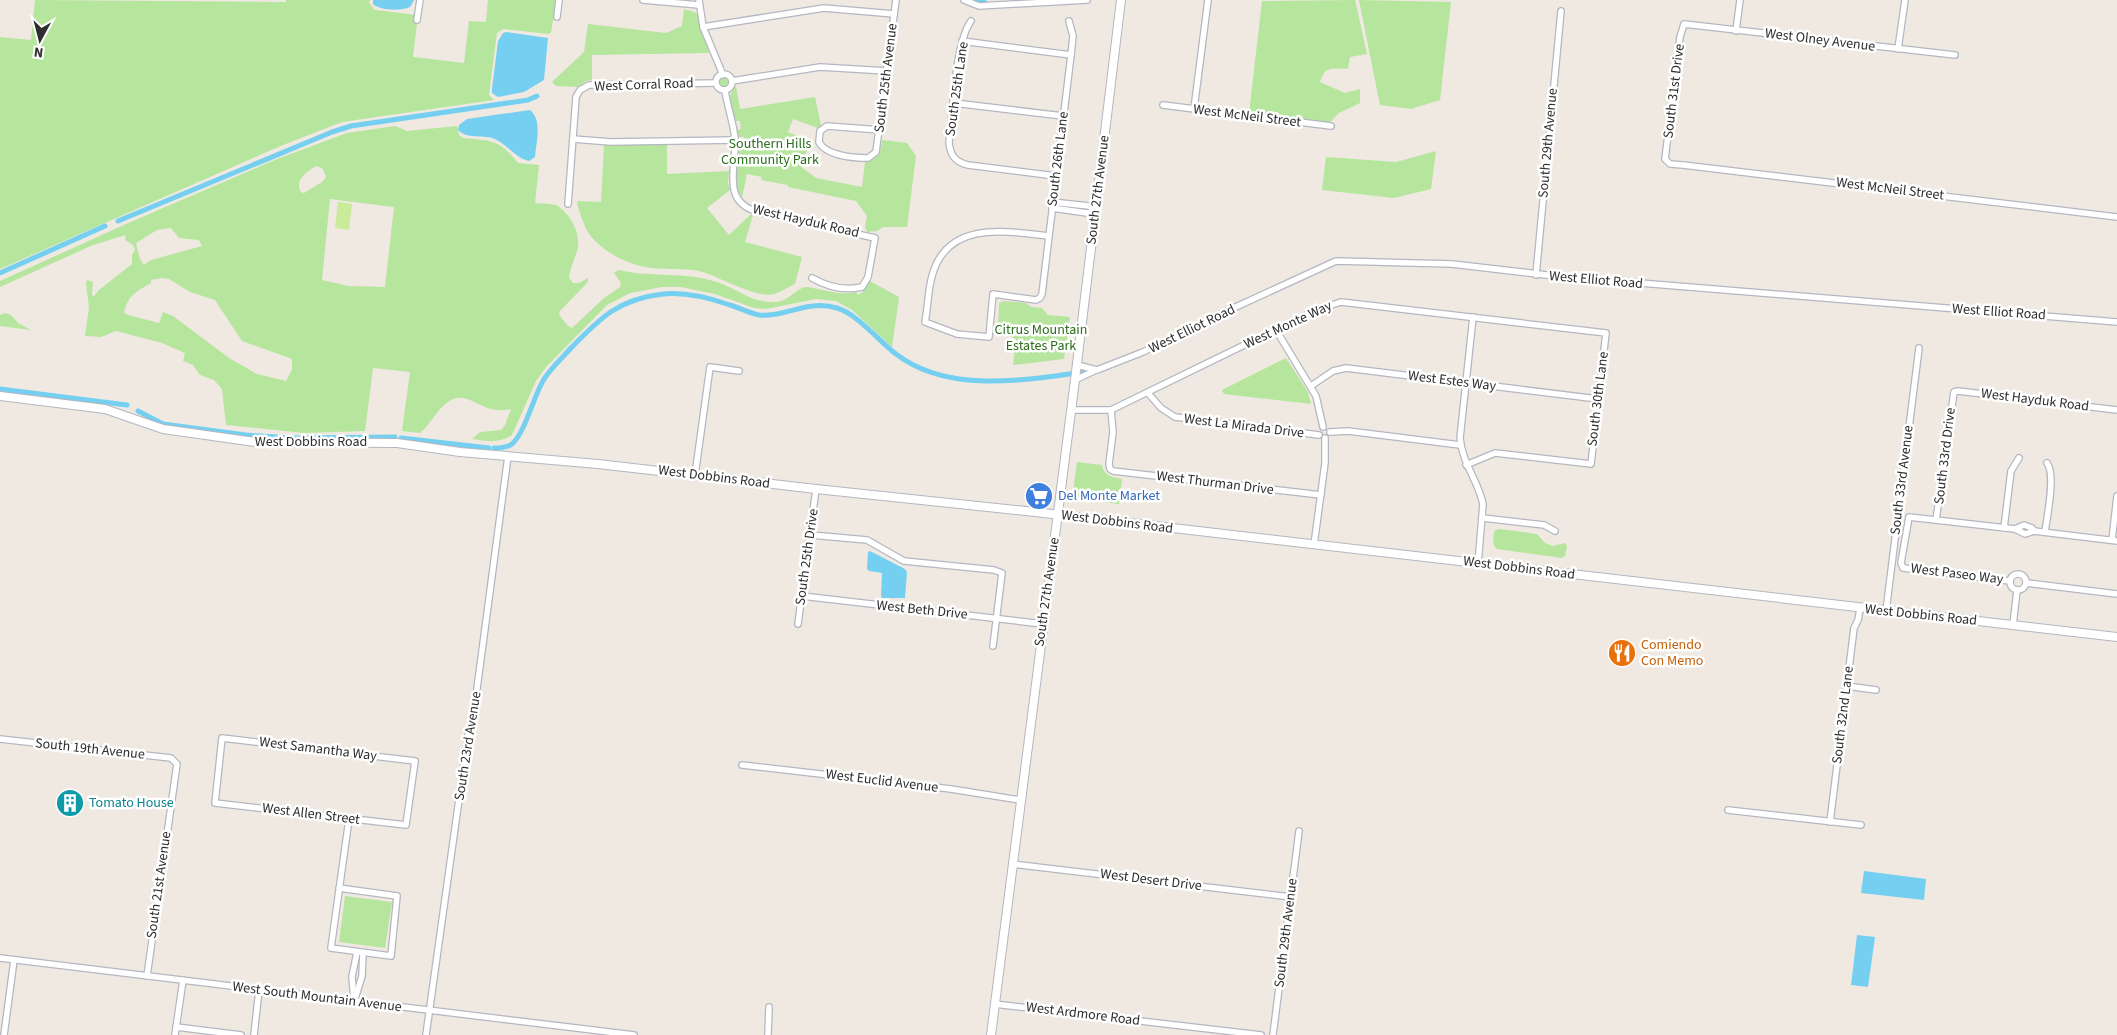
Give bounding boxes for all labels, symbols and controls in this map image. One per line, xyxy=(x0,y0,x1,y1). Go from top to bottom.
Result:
north arrow xyxy=(15,15,65,65)
street label: South 25th Avenue xyxy=(869,22,903,134)
street label: West Olney Avenue xyxy=(1764,23,1876,57)
street label: South 25th Lane xyxy=(940,40,974,138)
text: N xyxy=(33,41,44,62)
street label: South 31st Drive xyxy=(1658,42,1690,139)
street label: West Corral Road xyxy=(594,73,694,97)
street label: South 29th Avenue xyxy=(1533,87,1563,199)
street label: West McNeil Street xyxy=(1192,99,1302,133)
street label: South 26th Lane xyxy=(1042,110,1074,208)
park label: Southern Hills Community Park xyxy=(721,134,819,170)
street label: South 27th Avenue xyxy=(1081,134,1115,246)
street label: West McNeil Street xyxy=(1835,172,1945,206)
street label: West Hayduk Road xyxy=(751,199,861,243)
street label: West Elliot Road xyxy=(1548,266,1644,294)
street label: West Monte Way xyxy=(1241,296,1336,354)
street label: West Elliot Road xyxy=(1145,299,1239,359)
street label: West Elliot Road xyxy=(1951,299,2047,325)
park label: Citrus Mountain Estates Park xyxy=(995,320,1087,356)
street label: South 30th Lane xyxy=(1582,350,1614,448)
street label: West Estes Way xyxy=(1407,366,1498,396)
street label: West Hayduk Road xyxy=(1980,383,2090,417)
street label: South 33rd Drive xyxy=(1929,406,1961,506)
street label: West La Mirada Drive xyxy=(1183,409,1305,443)
street label: South 33rd Avenue xyxy=(1885,424,1919,536)
street label: West Dobbins Road xyxy=(255,432,367,452)
street label: West Dobbins Road xyxy=(657,460,771,494)
street label: West Thurman Drive xyxy=(1155,466,1275,500)
supermarket icon: Del Monte Market xyxy=(1024,481,1054,511)
place label: Del Monte Market xyxy=(1058,486,1160,506)
street label: West Dobbins Road xyxy=(1060,505,1174,539)
street label: South 25th Drive xyxy=(790,507,824,607)
street label: South 27th Avenue xyxy=(1029,536,1065,648)
street label: West Dobbins Road xyxy=(1462,551,1576,585)
street label: West Paseo Way xyxy=(1910,558,2005,590)
street label: West Beth Drive xyxy=(875,595,969,625)
street label: West Dobbins Road xyxy=(1864,599,1978,631)
place label: Comiendo Con Memo xyxy=(1641,635,1703,671)
restaurant icon: Comiendo Con Memo xyxy=(1607,638,1637,668)
street label: South 32nd Lane xyxy=(1827,665,1859,765)
street label: South 23rd Avenue xyxy=(450,690,487,802)
street label: West Samantha Way xyxy=(258,732,378,766)
street label: South 19th Avenue xyxy=(34,733,146,765)
street label: West Euclid Avenue xyxy=(825,764,939,798)
building icon: Tomato House xyxy=(55,788,85,818)
place label: Tomato House xyxy=(89,793,174,813)
street label: West Allen Street xyxy=(261,798,361,830)
street label: South 21st Avenue xyxy=(142,830,176,940)
street label: West Desert Drive xyxy=(1099,864,1203,896)
street label: South 29th Avenue xyxy=(1269,877,1303,989)
street label: West South Mountain Avenue xyxy=(231,977,403,1017)
street label: West Ardmore Road xyxy=(1025,997,1141,1031)

